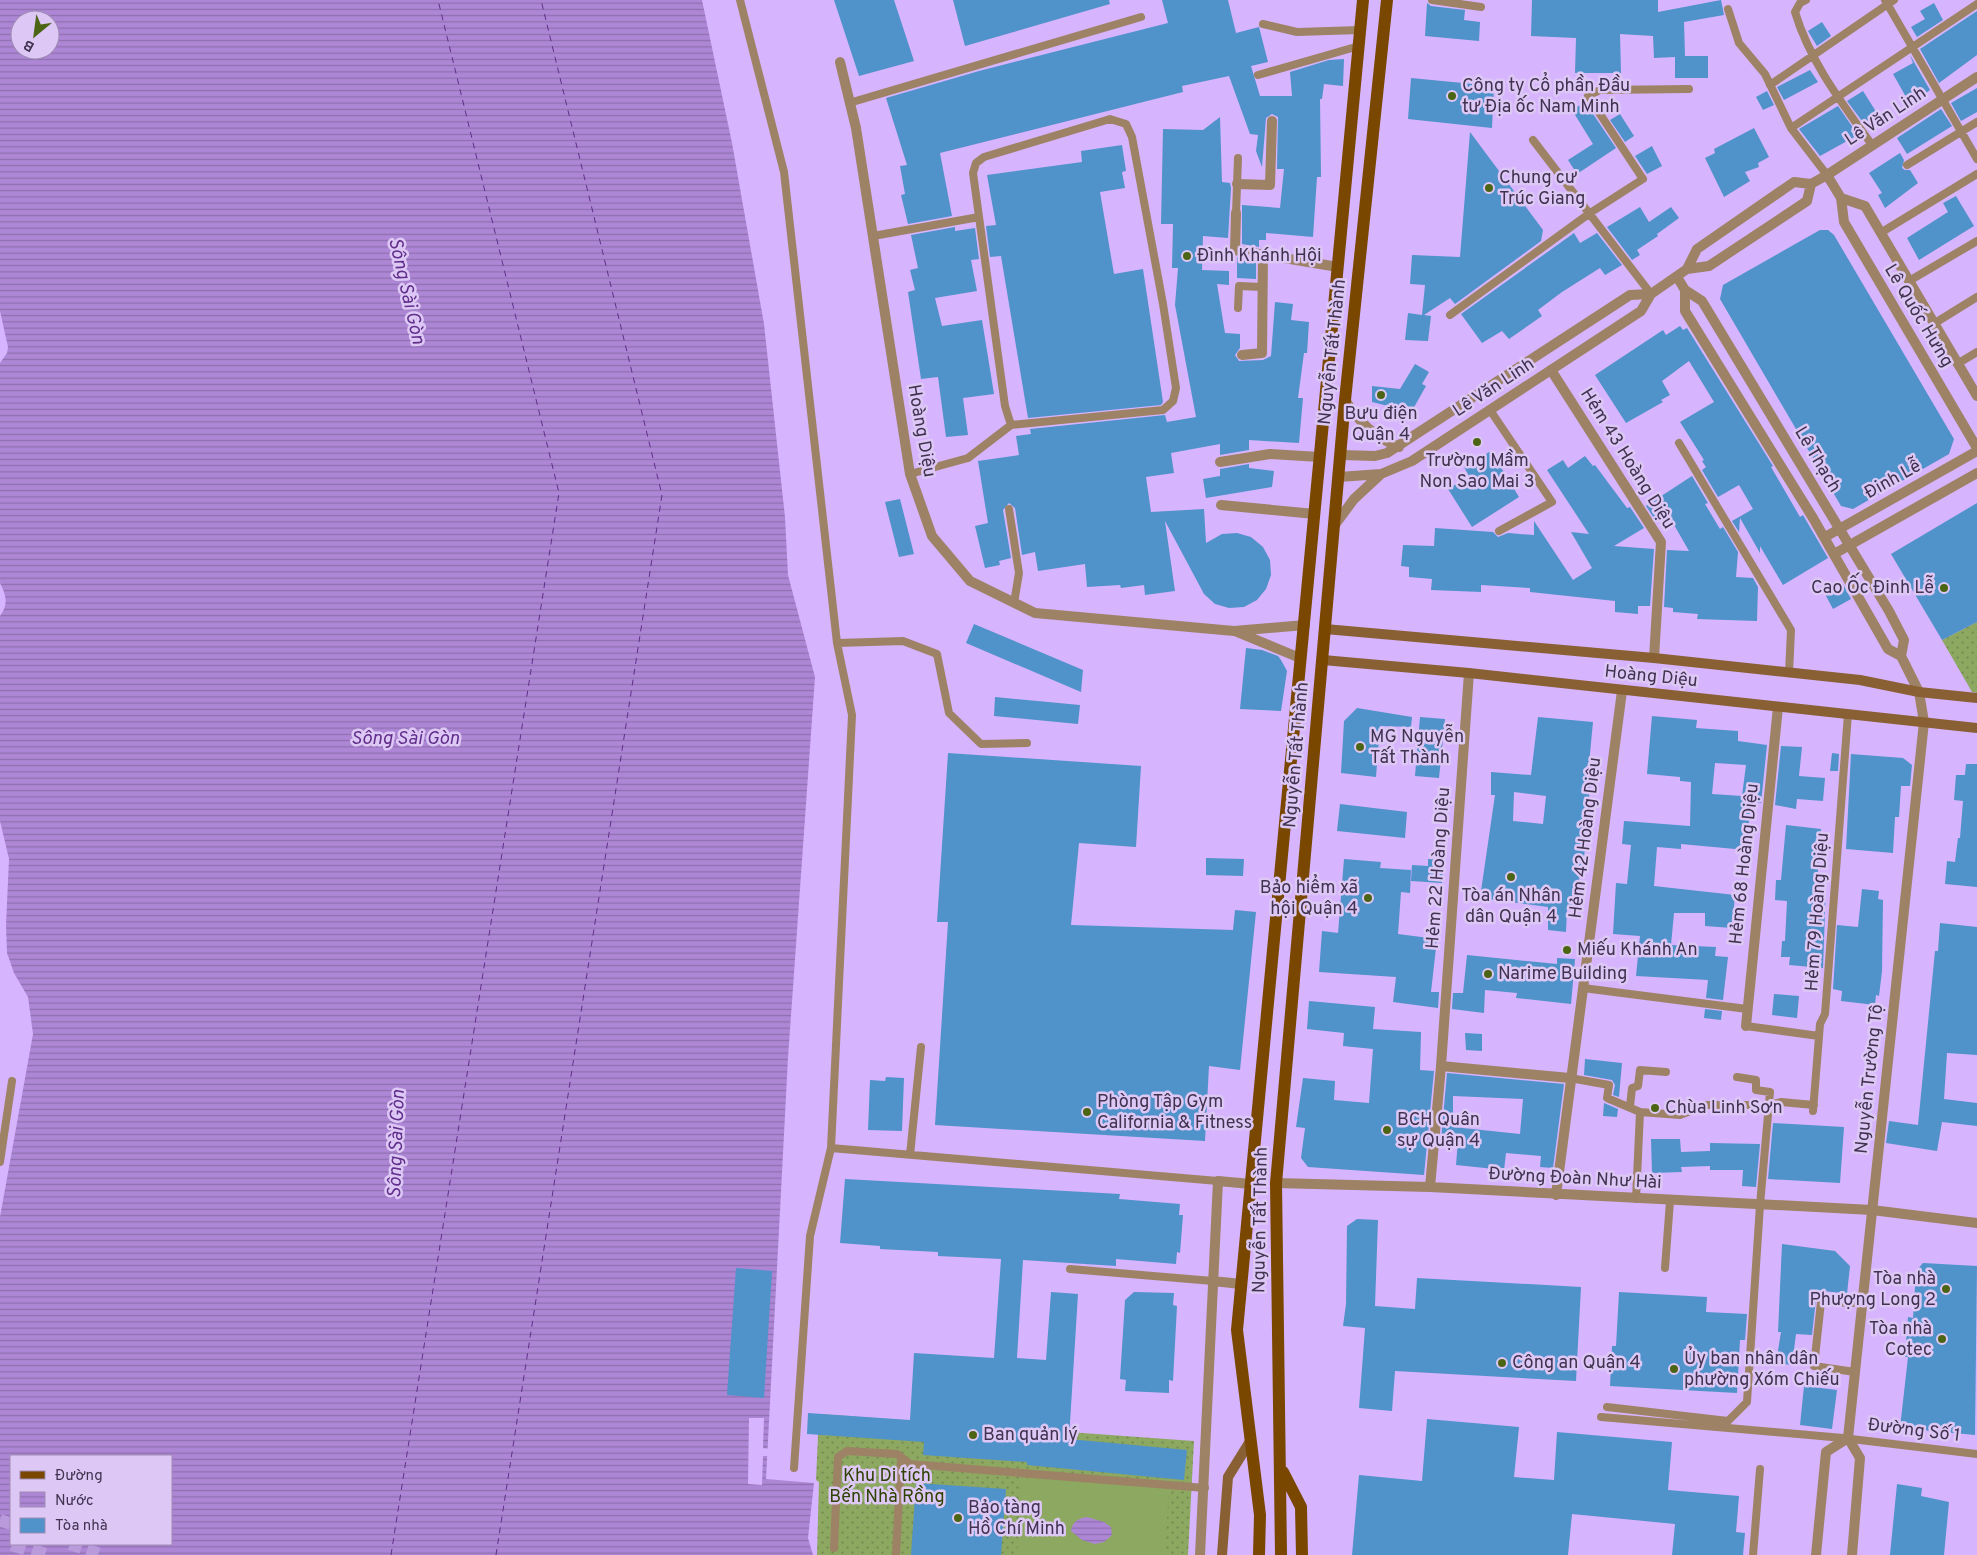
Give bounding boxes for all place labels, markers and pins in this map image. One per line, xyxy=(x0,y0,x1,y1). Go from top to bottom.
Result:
place label: Công ty Cổ phần Đầu tư Địa ốc Nam Minh xyxy=(1462,71,1630,119)
marker: Công ty Cổ phần Đầu tư Địa ốc Nam Minh xyxy=(1446,90,1458,102)
place label: Chung cư Trúc Giang xyxy=(1499,167,1585,211)
marker: Chung cư Trúc Giang xyxy=(1483,182,1495,194)
place label: Đình Khánh Hội xyxy=(1197,245,1322,268)
marker: Đình Khánh Hội xyxy=(1181,250,1193,262)
marker: Bưu điện Quận 4 xyxy=(1375,389,1387,401)
place label: Bưu điện Quận 4 xyxy=(1344,403,1418,447)
marker: Trường Mầm Non Sao Mai 3 xyxy=(1471,436,1483,448)
place label: Trường Mầm Non Sao Mai 3 xyxy=(1420,449,1534,494)
place label: Cao Ốc Đinh Lễ xyxy=(1811,572,1934,600)
marker: Cao Ốc Đinh Lễ xyxy=(1938,582,1950,594)
place label: MG Nguyễn Tất Thành xyxy=(1370,724,1464,770)
marker: MG Nguyễn Tất Thành xyxy=(1354,741,1366,753)
marker: Tòa án Nhân dân Quận 4 xyxy=(1505,871,1517,883)
place label: Bảo hiểm xã hội Quận 4 xyxy=(1260,873,1358,921)
place label: Tòa án Nhân dân Quận 4 xyxy=(1461,885,1561,929)
marker: Bảo hiểm xã hội Quận 4 xyxy=(1362,892,1374,904)
place label: Miếu Khánh An xyxy=(1577,938,1698,962)
marker: Miếu Khánh An xyxy=(1561,944,1573,956)
place label: Narime Building xyxy=(1498,963,1627,986)
marker: Narime Building xyxy=(1482,968,1494,980)
place label: Phòng Tập Gym California & Fitness xyxy=(1097,1091,1252,1135)
place label: Chùa Linh Sơn xyxy=(1665,1097,1783,1120)
marker: Chùa Linh Sơn xyxy=(1649,1102,1661,1114)
marker: Phòng Tập Gym California & Fitness xyxy=(1081,1106,1093,1118)
place label: BCH Quân sự Quận 4 xyxy=(1397,1109,1480,1153)
marker: BCH Quân sự Quận 4 xyxy=(1381,1124,1393,1136)
place label: Tòa nhà Phượng Long 2 xyxy=(1810,1268,1936,1312)
marker: Tòa nhà Phượng Long 2 xyxy=(1940,1283,1952,1295)
place label: Tòa nhà Cotec xyxy=(1869,1318,1932,1362)
marker: Tòa nhà Cotec xyxy=(1936,1333,1948,1345)
place label: Ủy ban nhân dân phường Xóm Chiếu xyxy=(1684,1345,1840,1392)
place label: Công an Quận 4 xyxy=(1512,1352,1641,1375)
marker: Công an Quận 4 xyxy=(1496,1357,1508,1369)
marker: Ủy ban nhân dân phường Xóm Chiếu xyxy=(1668,1363,1680,1375)
place label: Ban quản lý xyxy=(983,1424,1078,1447)
marker: Ban quản lý xyxy=(967,1429,979,1441)
place label: Bảo tàng Hồ Chí Minh xyxy=(968,1497,1065,1541)
marker: Bảo tàng Hồ Chí Minh xyxy=(952,1512,964,1524)

